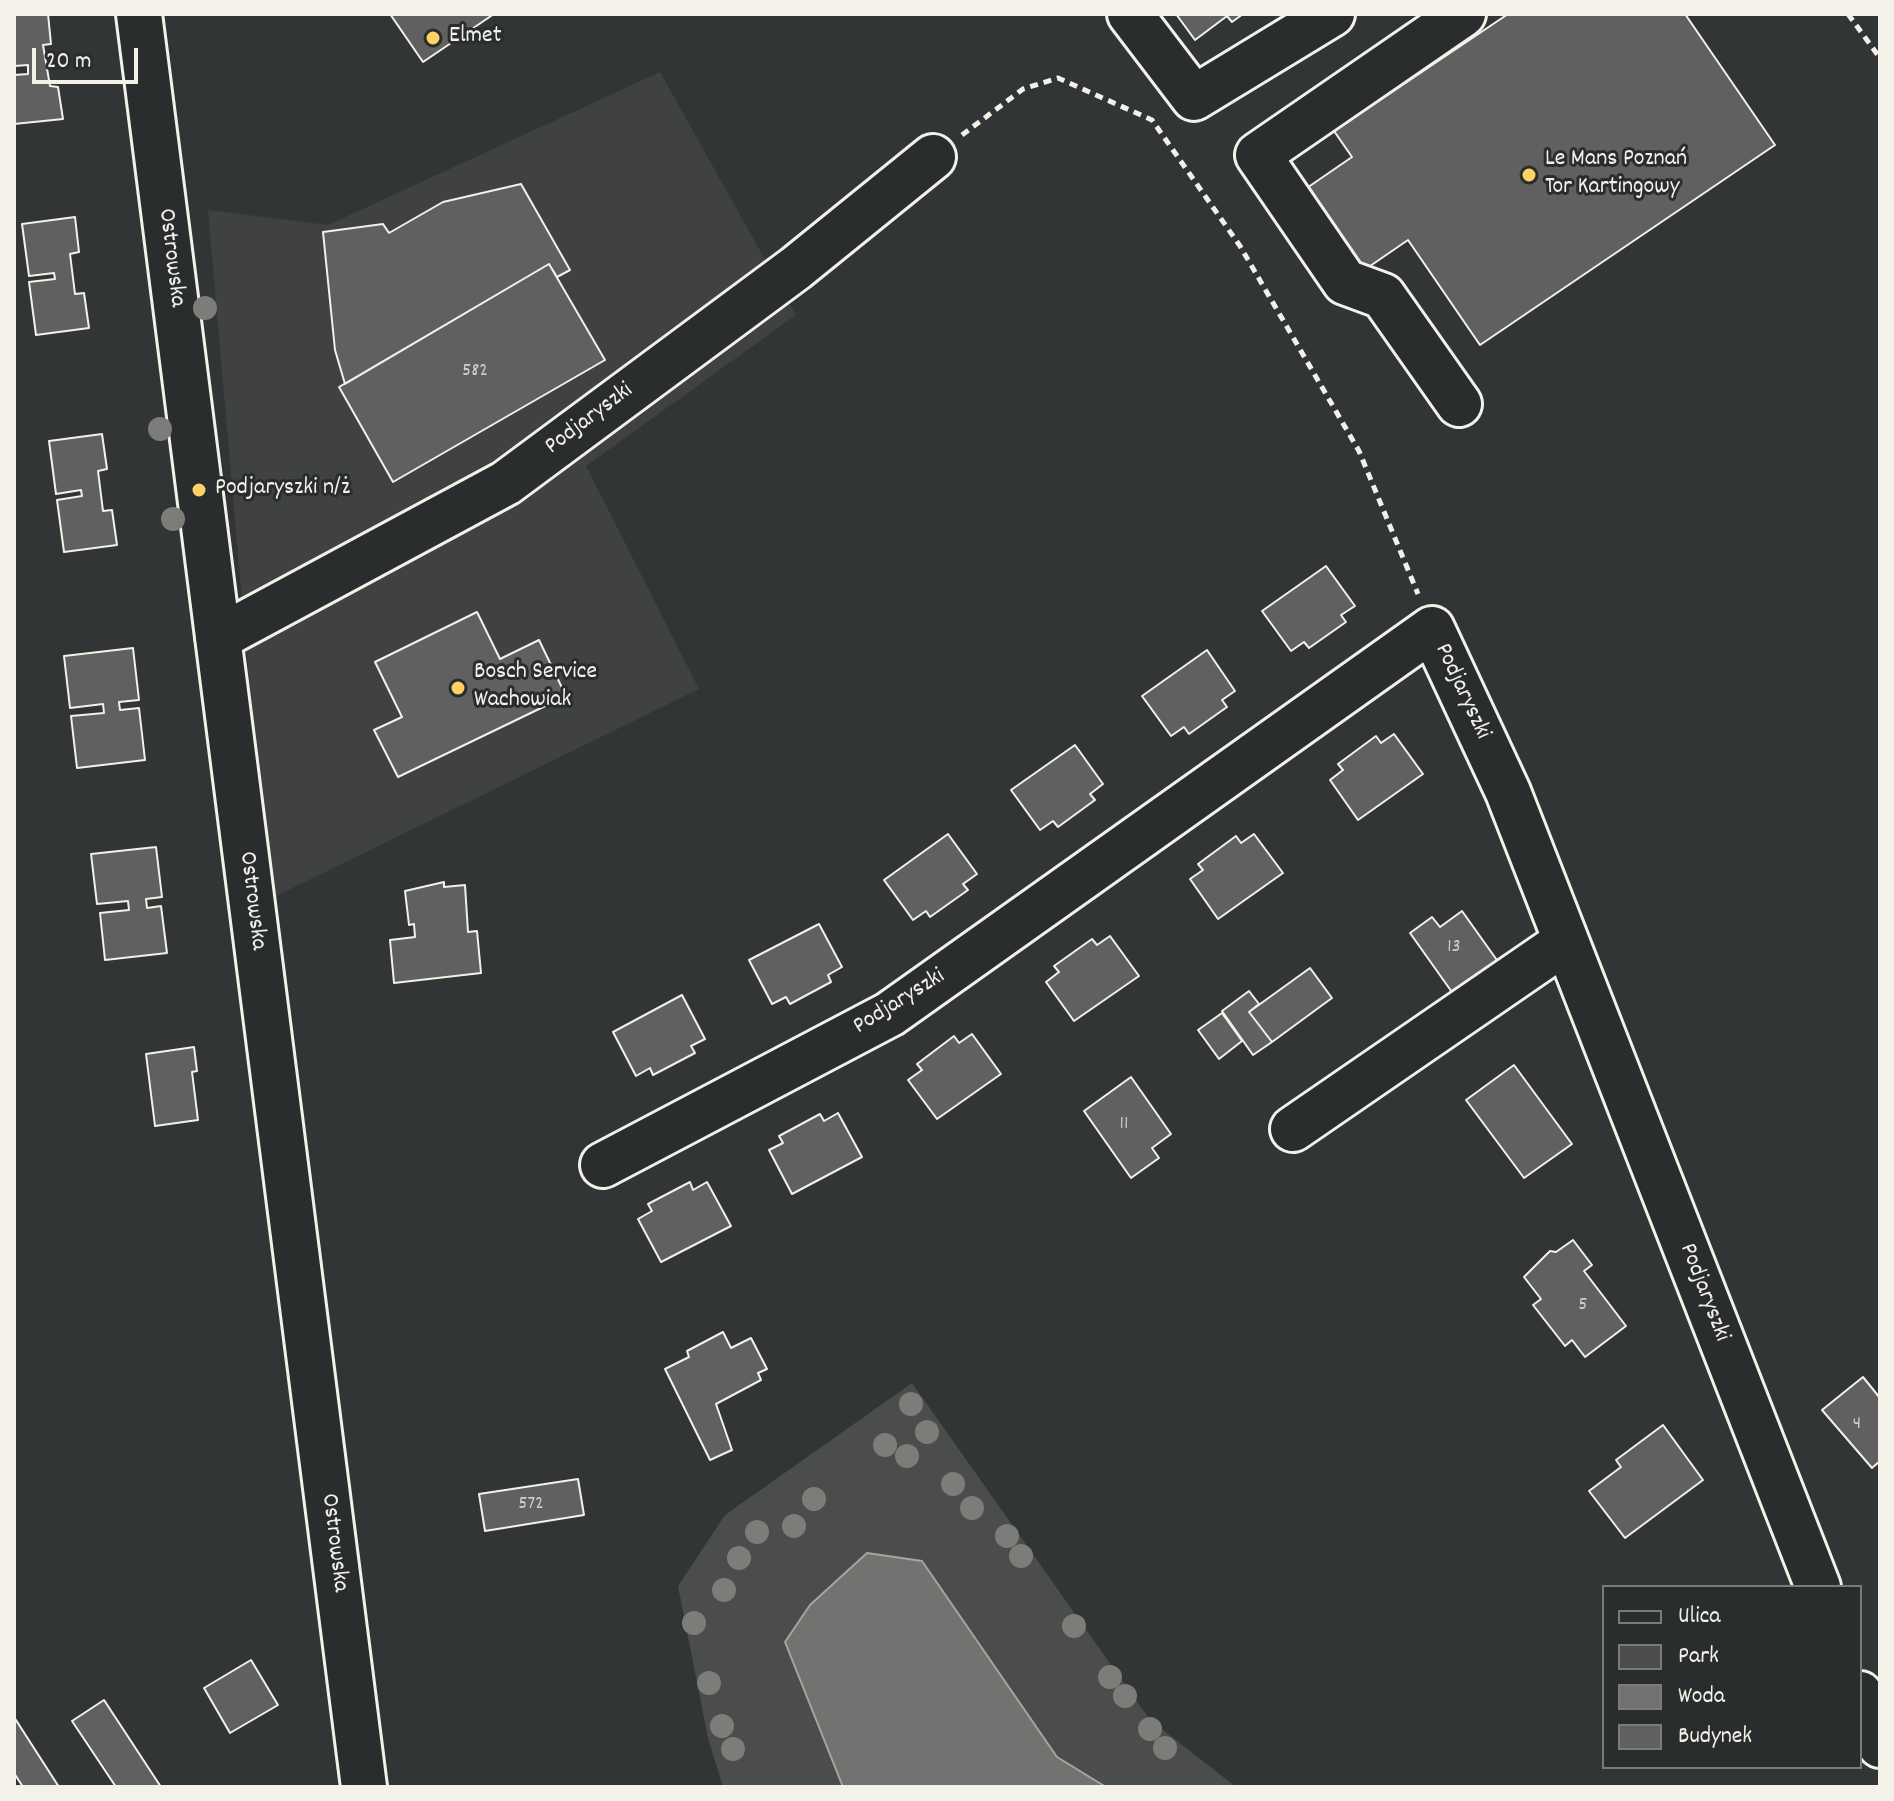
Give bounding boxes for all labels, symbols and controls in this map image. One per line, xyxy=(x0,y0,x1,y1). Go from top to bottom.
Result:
place label: Elmet xyxy=(449,24,502,52)
marker: Elmet xyxy=(424,29,442,47)
scale bar xyxy=(36,32,142,82)
text: 20 m xyxy=(46,45,92,79)
place label: Le Mans Poznań Tor Kartingowy xyxy=(1545,147,1687,203)
marker: Le Mans Poznań Tor Kartingowy xyxy=(1520,166,1538,184)
street label: Ostrowska xyxy=(150,207,190,309)
house number: 582 xyxy=(462,360,488,384)
street label: Podjaryszki xyxy=(540,378,640,462)
place label: Podjaryszki n/ż xyxy=(215,476,350,504)
marker: Podjaryszki n/ż xyxy=(190,481,208,499)
street label: Podjaryszki xyxy=(1426,639,1496,745)
place label: Bosch Service Wachowiak xyxy=(474,660,597,716)
marker: Bosch Service Wachowiak xyxy=(449,679,467,697)
street label: Ostrowska xyxy=(231,850,271,952)
house number: 13 xyxy=(1447,936,1461,960)
street label: Podjaryszki xyxy=(849,964,951,1042)
house number: 11 xyxy=(1120,1113,1128,1137)
street label: Podjaryszki xyxy=(1671,1240,1735,1346)
house number: 5 xyxy=(1578,1294,1588,1318)
house number: 4 xyxy=(1853,1413,1861,1437)
street label: Ostrowska xyxy=(313,1492,353,1594)
house number: 572 xyxy=(518,1493,544,1517)
legend xyxy=(1602,1585,1862,1769)
text: Ulica xyxy=(1678,1600,1721,1634)
text: Park xyxy=(1678,1640,1719,1674)
text: Woda xyxy=(1678,1680,1725,1714)
text: Budynek xyxy=(1678,1720,1752,1754)

